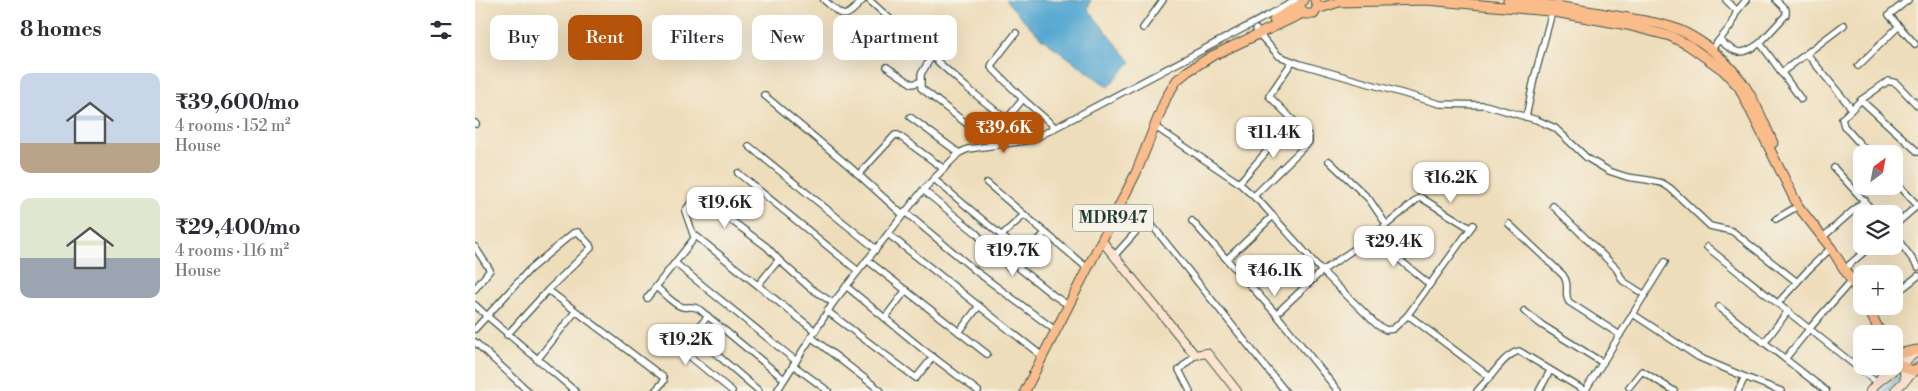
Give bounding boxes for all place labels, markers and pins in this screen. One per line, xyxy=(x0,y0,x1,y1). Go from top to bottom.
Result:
pin: ₹39.6K xyxy=(963,112,1045,154)
pin: ₹11.4K xyxy=(1233,116,1315,159)
pin: ₹16.2K xyxy=(1410,162,1492,204)
pin: ₹19.6K xyxy=(684,186,766,229)
pin: ₹29.4K xyxy=(1353,226,1435,268)
pin: ₹19.7K xyxy=(972,234,1054,277)
pin: ₹46.1K xyxy=(1234,254,1316,297)
pin: ₹19.2K xyxy=(645,324,727,366)

